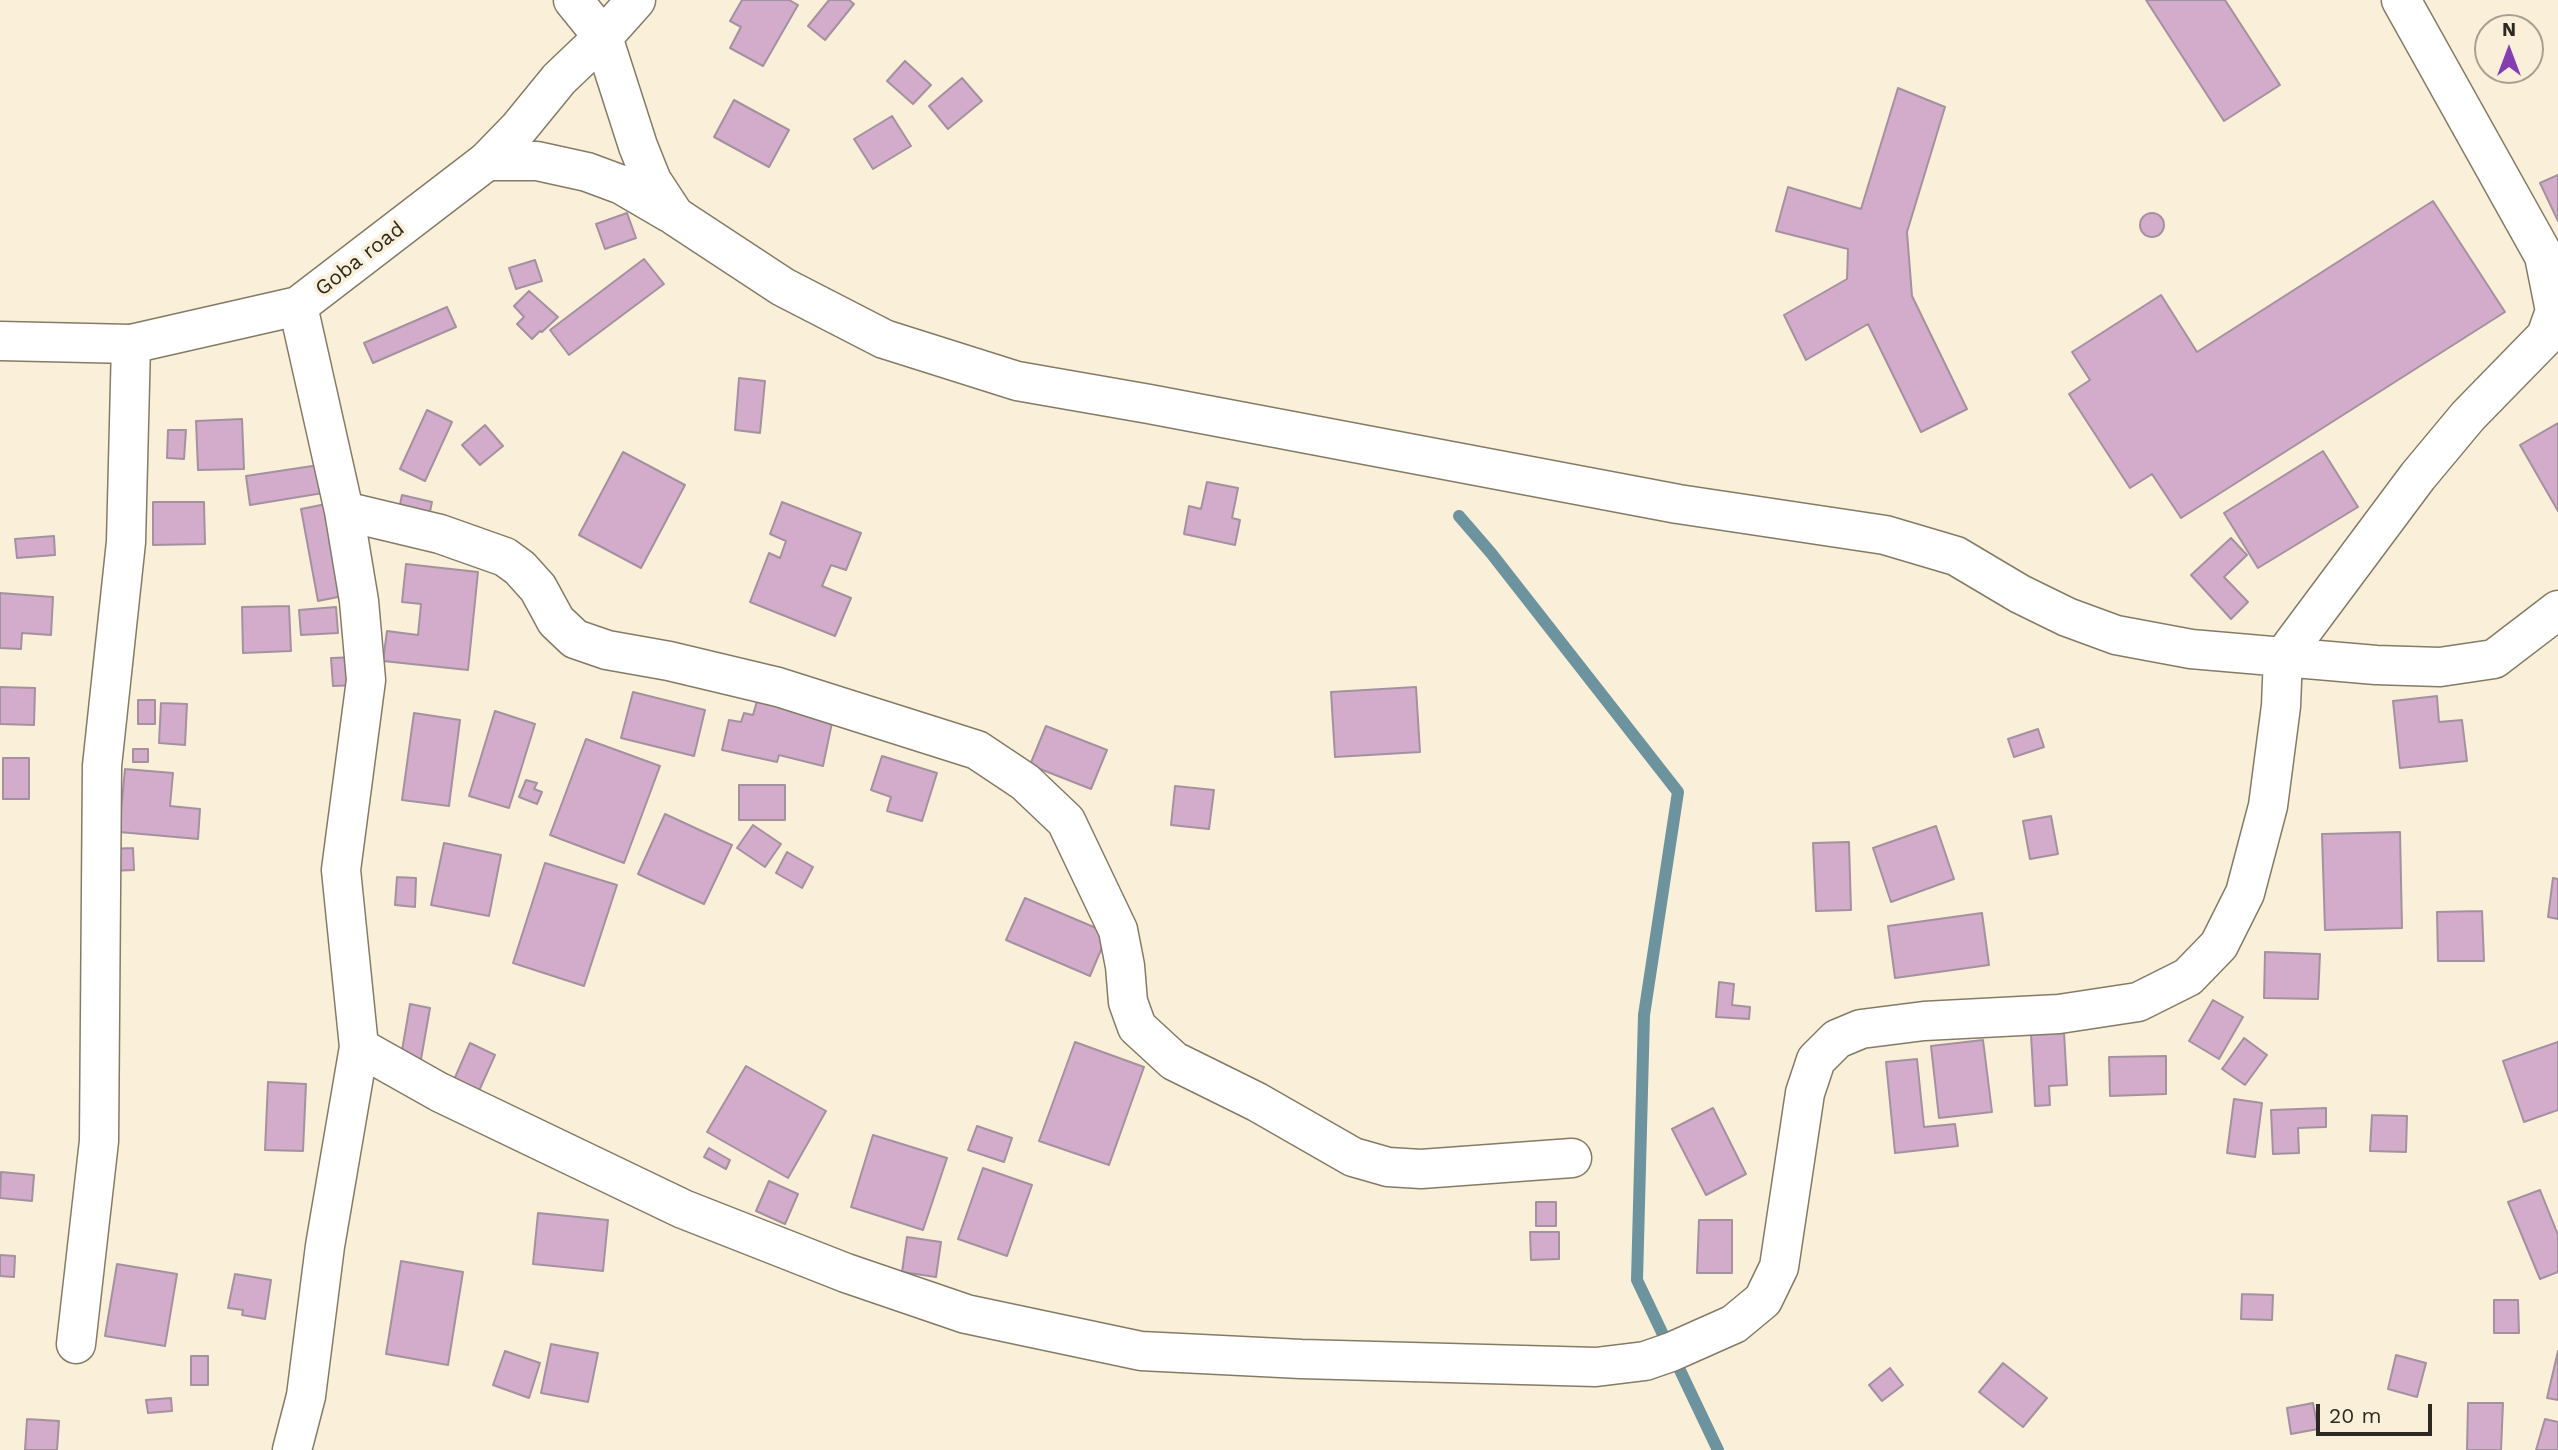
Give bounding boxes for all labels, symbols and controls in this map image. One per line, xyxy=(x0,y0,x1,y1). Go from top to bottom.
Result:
north arrow xyxy=(2474,14,2544,84)
text: N xyxy=(2502,18,2516,41)
street label: Goba road xyxy=(311,216,409,302)
scale bar xyxy=(2320,1390,2436,1434)
text: 20 m xyxy=(2329,1403,2381,1428)

